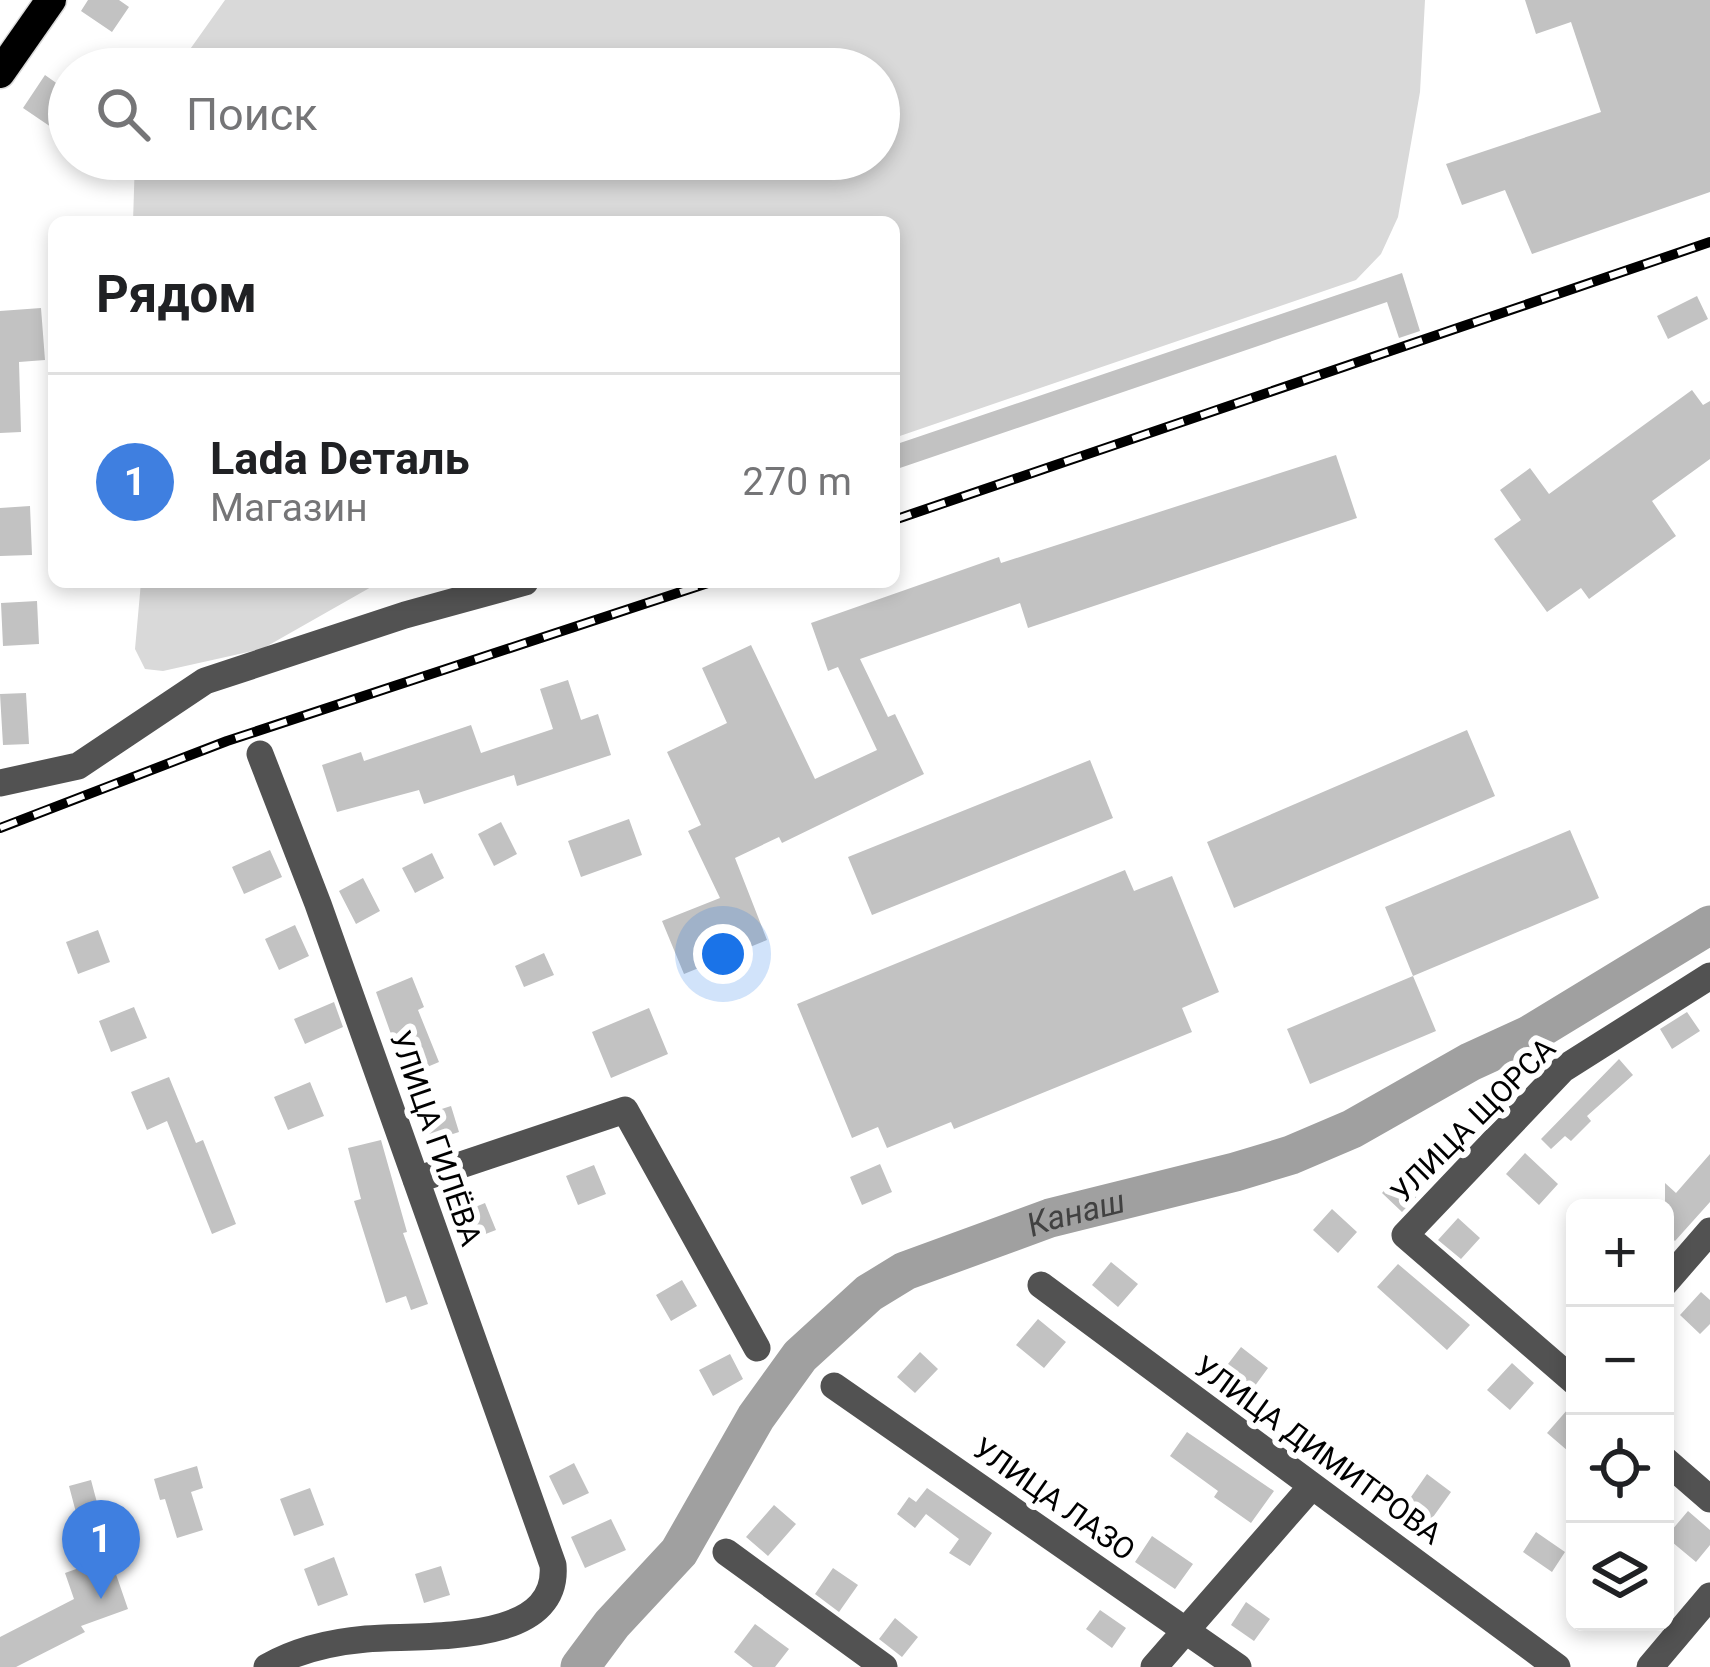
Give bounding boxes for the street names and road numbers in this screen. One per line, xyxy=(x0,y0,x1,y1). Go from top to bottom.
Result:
street label: УЛИЦА ГИЛЁВА xyxy=(383,1026,489,1250)
street label: УЛИЦА ЩОРСА xyxy=(1384,1030,1563,1209)
street label: УЛИЦА ДИМИТРОВА xyxy=(1188,1349,1449,1552)
street label: УЛИЦА ЛАЗО xyxy=(966,1430,1142,1568)

